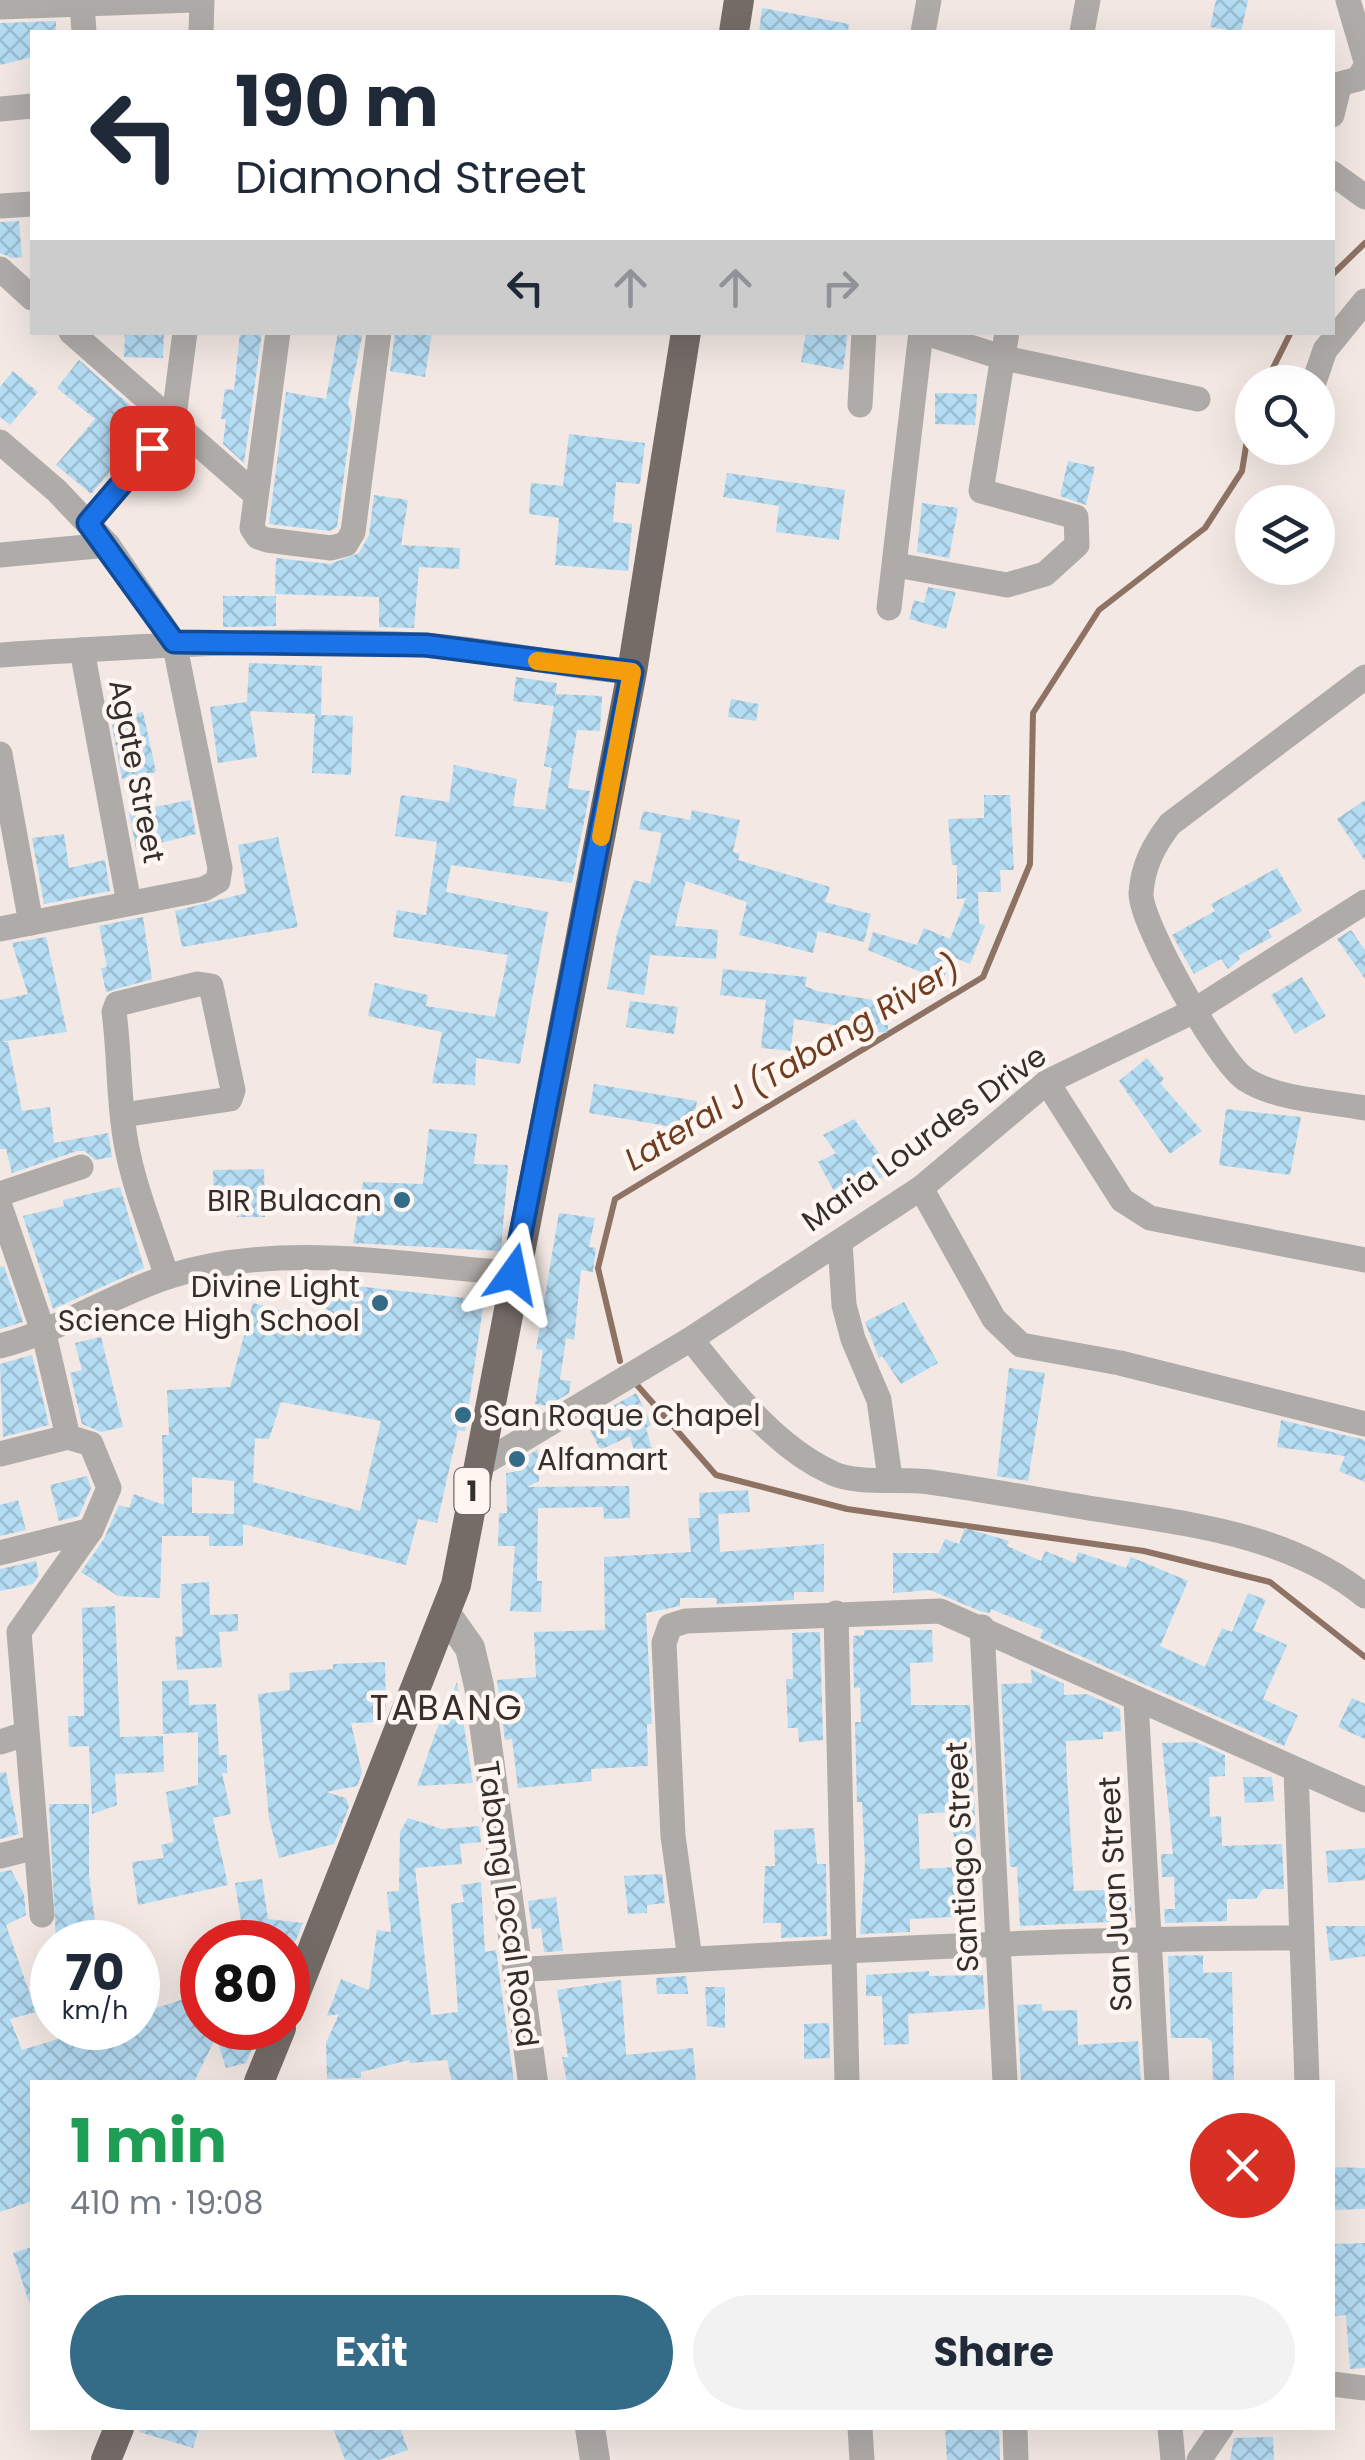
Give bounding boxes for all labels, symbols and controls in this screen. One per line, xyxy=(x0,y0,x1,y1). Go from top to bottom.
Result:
text: 190 m xyxy=(235,52,439,151)
icon: left xyxy=(70,70,200,200)
text: Diamond Street xyxy=(235,146,586,209)
icon: left xyxy=(498,260,553,315)
icon: ahead xyxy=(603,260,658,315)
icon: ahead xyxy=(708,260,763,315)
icon: right xyxy=(813,260,868,315)
map controls xyxy=(1235,365,1335,585)
button: search xyxy=(1235,365,1335,465)
pin xyxy=(110,406,195,491)
icon: arrive xyxy=(125,421,180,476)
button: layers xyxy=(1235,485,1335,585)
street label: Agate Street xyxy=(98,676,176,866)
water label: Lateral J (Tabang River) xyxy=(616,945,968,1181)
street label: Maria Lourdes Drive xyxy=(793,1034,1055,1242)
place label: BIR Bulacan xyxy=(207,1179,382,1222)
marker: BIR Bulacan xyxy=(391,1189,413,1211)
position arrow xyxy=(461,1222,565,1326)
place label: Divine Light Science High School xyxy=(58,1265,360,1342)
marker: Divine Light Science High School xyxy=(369,1292,391,1314)
place label: San Roque Chapel xyxy=(483,1394,761,1437)
marker: San Roque Chapel xyxy=(452,1404,474,1426)
place label: Alfamart xyxy=(537,1438,668,1481)
marker: Alfamart xyxy=(506,1448,528,1470)
road number: 1 xyxy=(454,1468,490,1514)
district label: TABANG xyxy=(370,1683,524,1732)
street label: Santiago Street xyxy=(934,1741,990,1973)
street label: Tabang Local Road xyxy=(467,1758,549,2050)
street label: San Juan Street xyxy=(1087,1775,1143,2013)
speed limit sign: 80 xyxy=(180,1920,310,2050)
text: 70 xyxy=(65,1937,125,2008)
text: km/h xyxy=(62,1993,128,2028)
text: 1 min xyxy=(70,2099,227,2183)
button: close xyxy=(1190,2113,1295,2218)
text: 410 m · 19:08 xyxy=(70,2180,263,2225)
button: Exit xyxy=(70,2295,673,2410)
button: Share xyxy=(693,2295,1295,2410)

